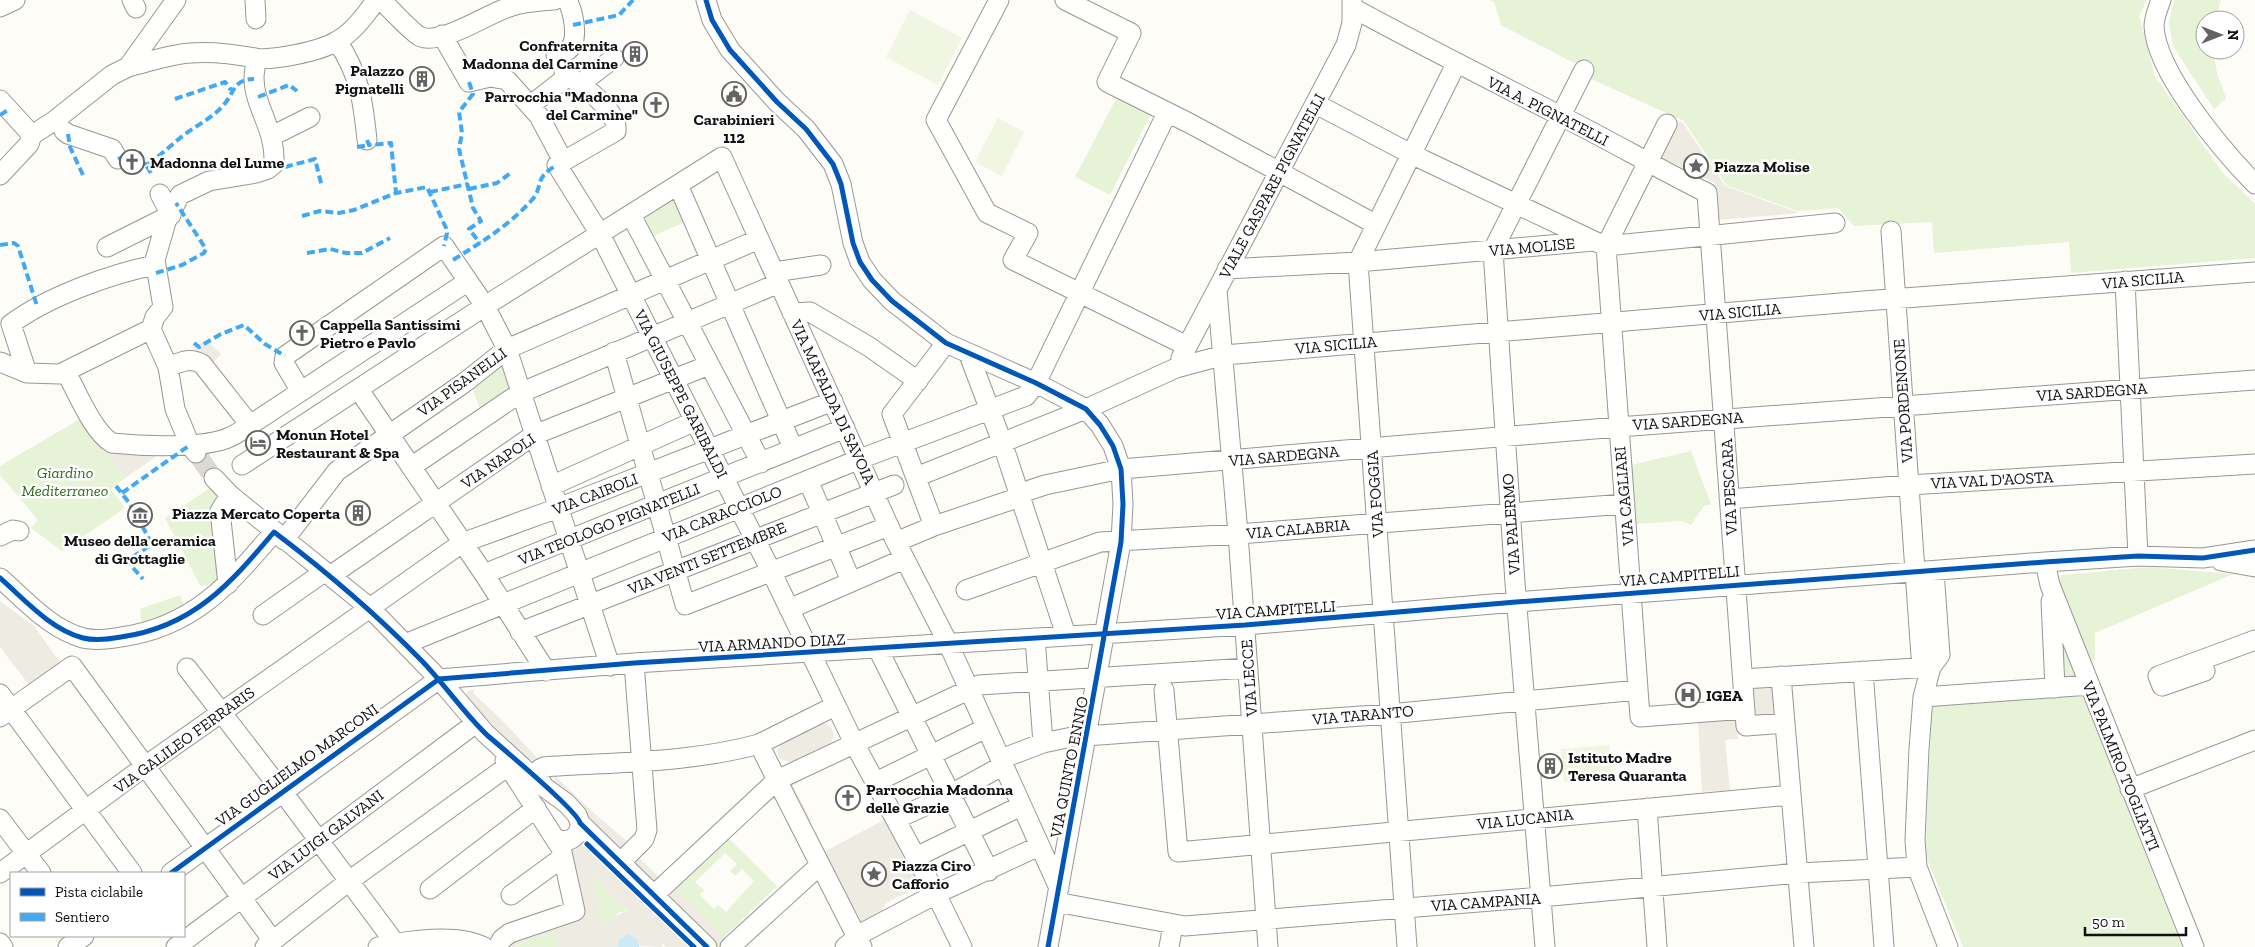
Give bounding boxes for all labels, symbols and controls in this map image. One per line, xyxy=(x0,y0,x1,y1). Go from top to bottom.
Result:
north arrow xyxy=(2195,10,2245,60)
text: N xyxy=(2224,30,2241,41)
place label: Confraternita Madonna del Carmine xyxy=(462,36,618,73)
building icon: Confraternita Madonna del Carmine xyxy=(622,41,648,67)
place label: Palazzo Pignatelli xyxy=(335,61,405,98)
building icon: Palazzo Pignatelli xyxy=(409,66,435,92)
street label: VIA A. PIGNATELLI xyxy=(1483,72,1612,150)
public building icon: Carabinieri 112 xyxy=(721,81,747,107)
place label: Parrocchia "Madonna del Carmine" xyxy=(485,87,638,124)
street label: VIALE GASPARE PIGNATELLI xyxy=(1215,90,1329,283)
church icon: Parrocchia "Madonna del Carmine" xyxy=(643,92,669,118)
place label: Carabinieri 112 xyxy=(694,110,775,147)
church icon: Madonna del Lume xyxy=(119,149,145,175)
place label: Madonna del Lume xyxy=(150,153,284,172)
place icon: Piazza Molise xyxy=(1683,153,1709,179)
place label: Piazza Molise xyxy=(1714,157,1810,176)
street label: VIA MOLISE xyxy=(1487,234,1576,260)
street label: VIA SICILIA xyxy=(2100,267,2185,293)
street label: VIA SICILIA xyxy=(1697,299,1782,325)
street label: VIA GIUSEPPE GARIBALDI xyxy=(630,306,732,482)
place label: Cappella Santissimi Pietro e Pavlo xyxy=(320,315,461,352)
street label: VIA MAFALDA DI SAVOIA xyxy=(786,316,880,488)
church icon: Cappella Santissimi Pietro e Pavlo xyxy=(289,320,315,346)
street label: VIA SICILIA xyxy=(1293,332,1378,358)
street label: VIA PORDENONE xyxy=(1889,338,1917,465)
street label: VIA PISANELLI xyxy=(413,343,510,421)
street label: VIA SARDEGNA xyxy=(2035,379,2149,405)
street label: VIA SARDEGNA xyxy=(1631,408,1745,434)
place label: Monun Hotel Restaurant & Spa xyxy=(276,425,399,462)
street label: VIA NAPOLI xyxy=(456,429,539,493)
hotel icon: Monun Hotel Restaurant & Spa xyxy=(245,430,271,456)
street label: VIA PESCARA xyxy=(1717,437,1741,537)
street label: VIA SARDEGNA xyxy=(1227,442,1341,470)
street label: VIA CAGLIARI xyxy=(1610,446,1638,547)
street label: VIA FOGGIA xyxy=(1362,449,1388,539)
park label: Giardino Mediterraneo xyxy=(21,463,109,500)
street label: VIA VAL D'AOSTA xyxy=(1929,467,2054,493)
street label: VIA CAIROLI xyxy=(549,469,640,519)
street label: VIA PALERMO xyxy=(1498,472,1524,576)
street label: VIA TEOLOGO PIGNATELLI xyxy=(514,479,703,570)
street label: VIA CARACCIOLO xyxy=(659,481,785,547)
building icon: Piazza Mercato Coperta xyxy=(345,500,371,526)
museum icon: Museo della ceramica di Grottaglie xyxy=(127,502,153,528)
place label: Piazza Mercato Coperta xyxy=(172,504,340,523)
street label: VIA CALABRIA xyxy=(1244,515,1351,543)
street label: VIA VENTI SETTEMBRE xyxy=(624,518,789,599)
place label: Museo della ceramica di Grottaglie xyxy=(64,531,216,568)
street label: VIA CAMPITELLI xyxy=(1618,561,1741,591)
street label: VIA CAMPITELLI xyxy=(1215,596,1336,624)
street label: VIA ARMANDO DIAZ xyxy=(697,630,846,656)
street label: VIA LECCE xyxy=(1237,639,1261,718)
street label: VIA PALMIRO TOGLIATTI xyxy=(2078,677,2164,854)
street label: VIA GALILEO FERRARIS xyxy=(109,682,258,798)
hospital icon: IGEA xyxy=(1675,682,1701,708)
place label: IGEA xyxy=(1706,686,1743,705)
street label: VIA QUINTO ENNIO xyxy=(1046,694,1092,840)
street label: VIA GUGLIELMO MARCONI xyxy=(211,700,382,831)
street label: VIA TARANTO xyxy=(1311,701,1415,729)
place label: Istituto Madre Teresa Quaranta xyxy=(1568,748,1687,785)
building icon: Istituto Madre Teresa Quaranta xyxy=(1537,753,1563,779)
place label: Parrocchia Madonna delle Grazie xyxy=(866,780,1013,817)
church icon: Parrocchia Madonna delle Grazie xyxy=(835,785,861,811)
street label: VIA LUIGI GALVANI xyxy=(264,786,387,885)
street label: VIA LUCANIA xyxy=(1475,804,1575,834)
place label: Piazza Ciro Cafforio xyxy=(892,856,972,893)
place icon: Piazza Ciro Cafforio xyxy=(861,861,887,887)
legend xyxy=(10,872,185,937)
text: Pista ciclabile xyxy=(55,883,143,901)
street label: VIA CAMPANIA xyxy=(1430,889,1542,915)
scale bar xyxy=(2085,904,2186,936)
text: Sentiero xyxy=(55,908,110,926)
text: 50 m xyxy=(2092,913,2125,931)

